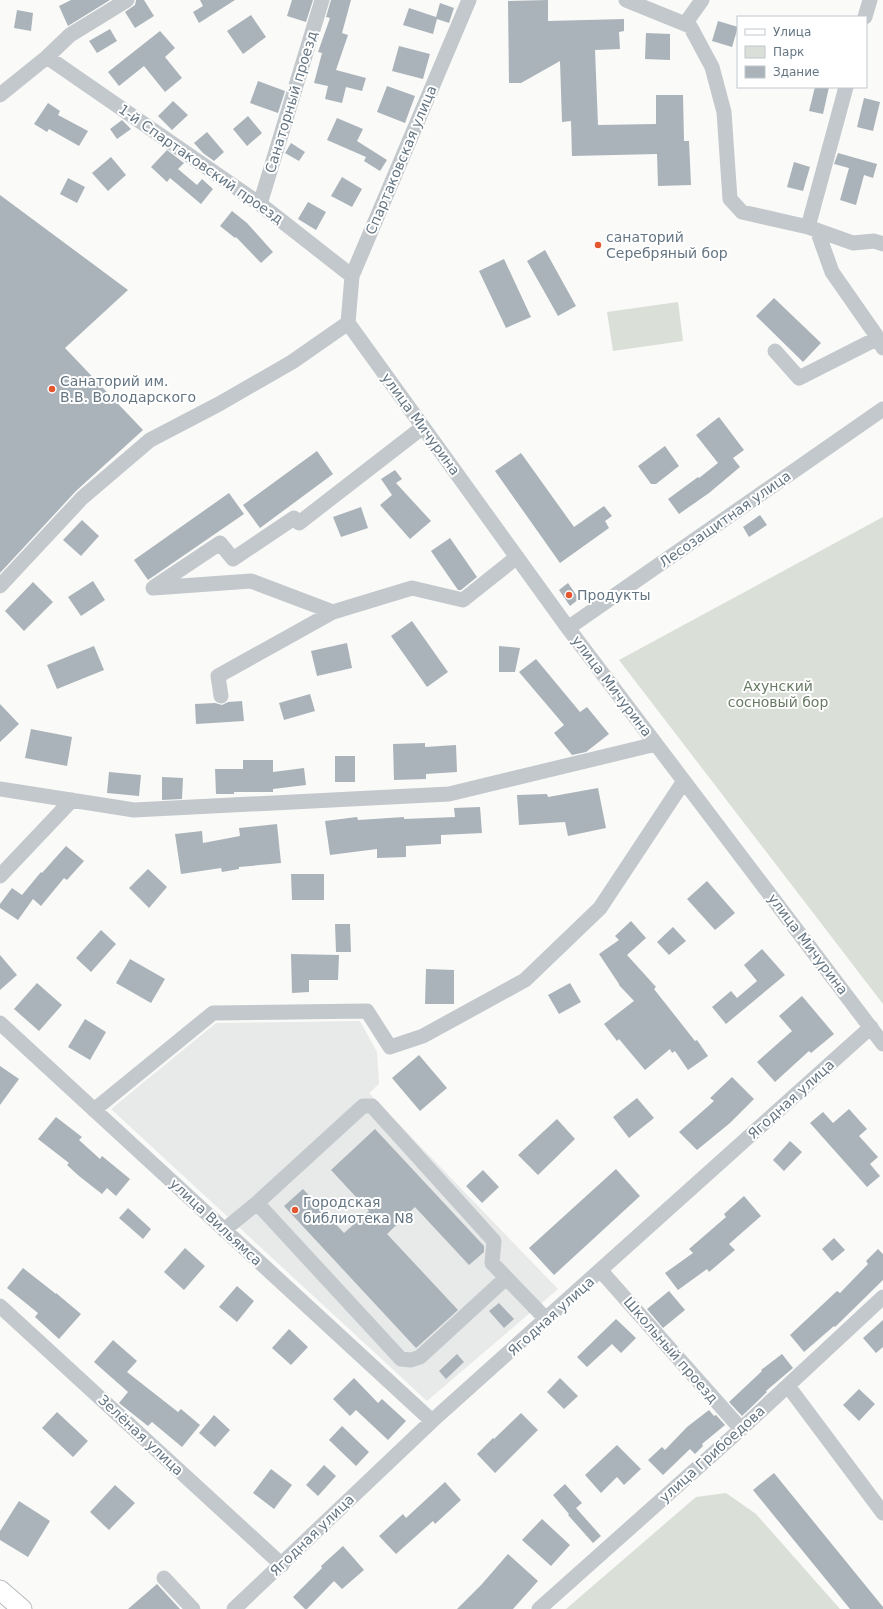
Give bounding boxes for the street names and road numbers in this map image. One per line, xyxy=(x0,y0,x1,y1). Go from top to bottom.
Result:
street label: Санаторный проезд xyxy=(262,29,320,175)
street label: Спартаковская улица xyxy=(362,83,440,237)
street label: 1-й Спартаковский проезд xyxy=(116,101,286,227)
street label: улица Мичурина xyxy=(379,370,463,478)
street label: Лесозащитная улица xyxy=(656,467,794,571)
street label: улица Мичурина xyxy=(569,632,655,740)
street label: улица Мичурина xyxy=(765,890,851,998)
street label: Ягодная улица xyxy=(745,1056,837,1142)
street label: улица Вильямса xyxy=(167,1175,265,1269)
street label: Ягодная улица xyxy=(505,1273,597,1359)
street label: Школьный проезд xyxy=(621,1294,721,1406)
street label: Зелёная улица xyxy=(95,1392,187,1478)
street label: улица Грибоедова xyxy=(656,1402,768,1506)
street label: Ягодная улица xyxy=(267,1491,357,1579)

